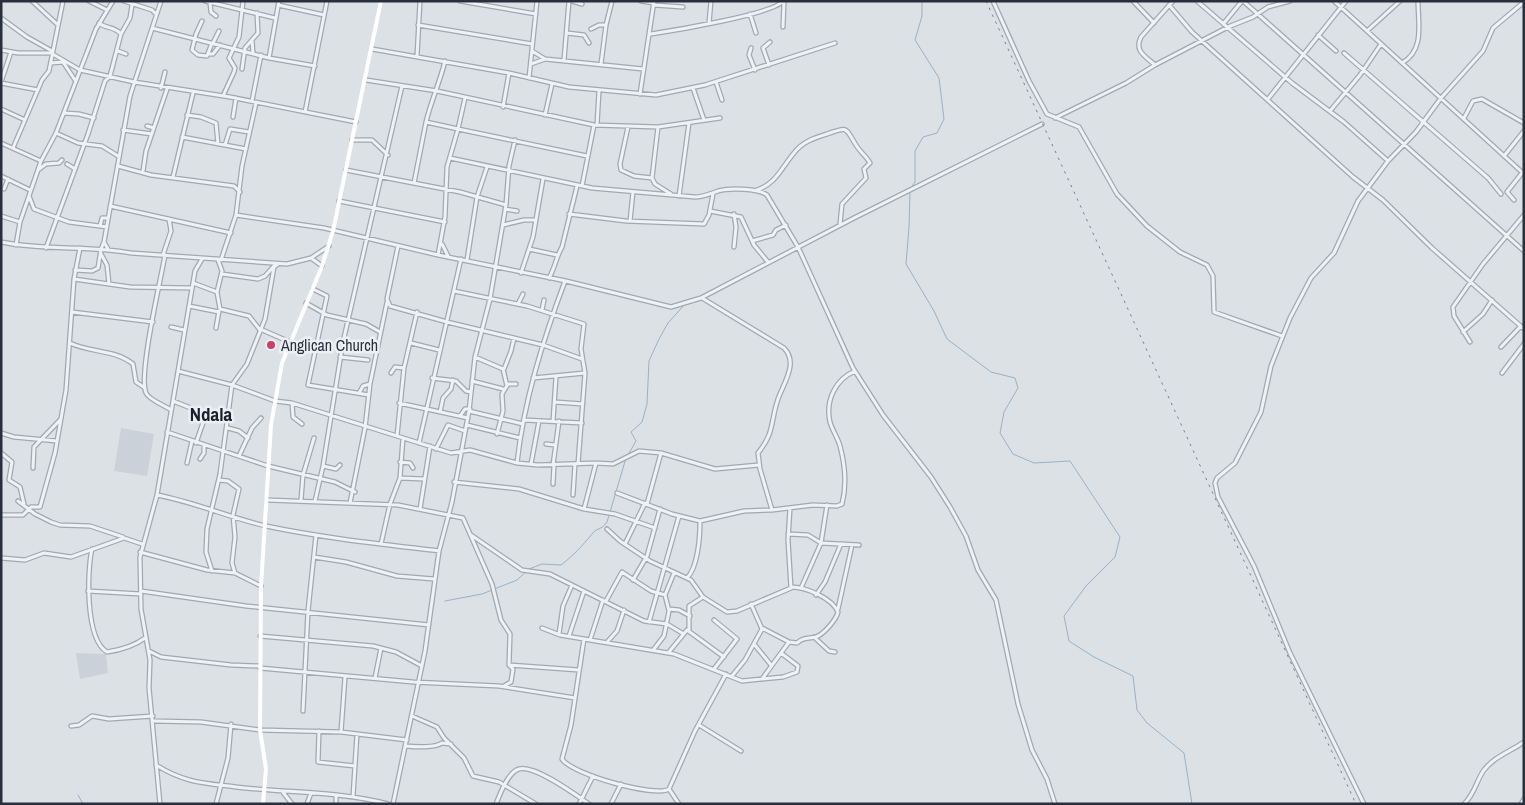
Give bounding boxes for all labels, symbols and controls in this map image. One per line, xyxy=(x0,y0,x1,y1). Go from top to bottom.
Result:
place label: Anglican Church xyxy=(280,334,378,356)
marker: Anglican Church xyxy=(265,339,277,351)
district label: Ndala xyxy=(190,401,233,427)

